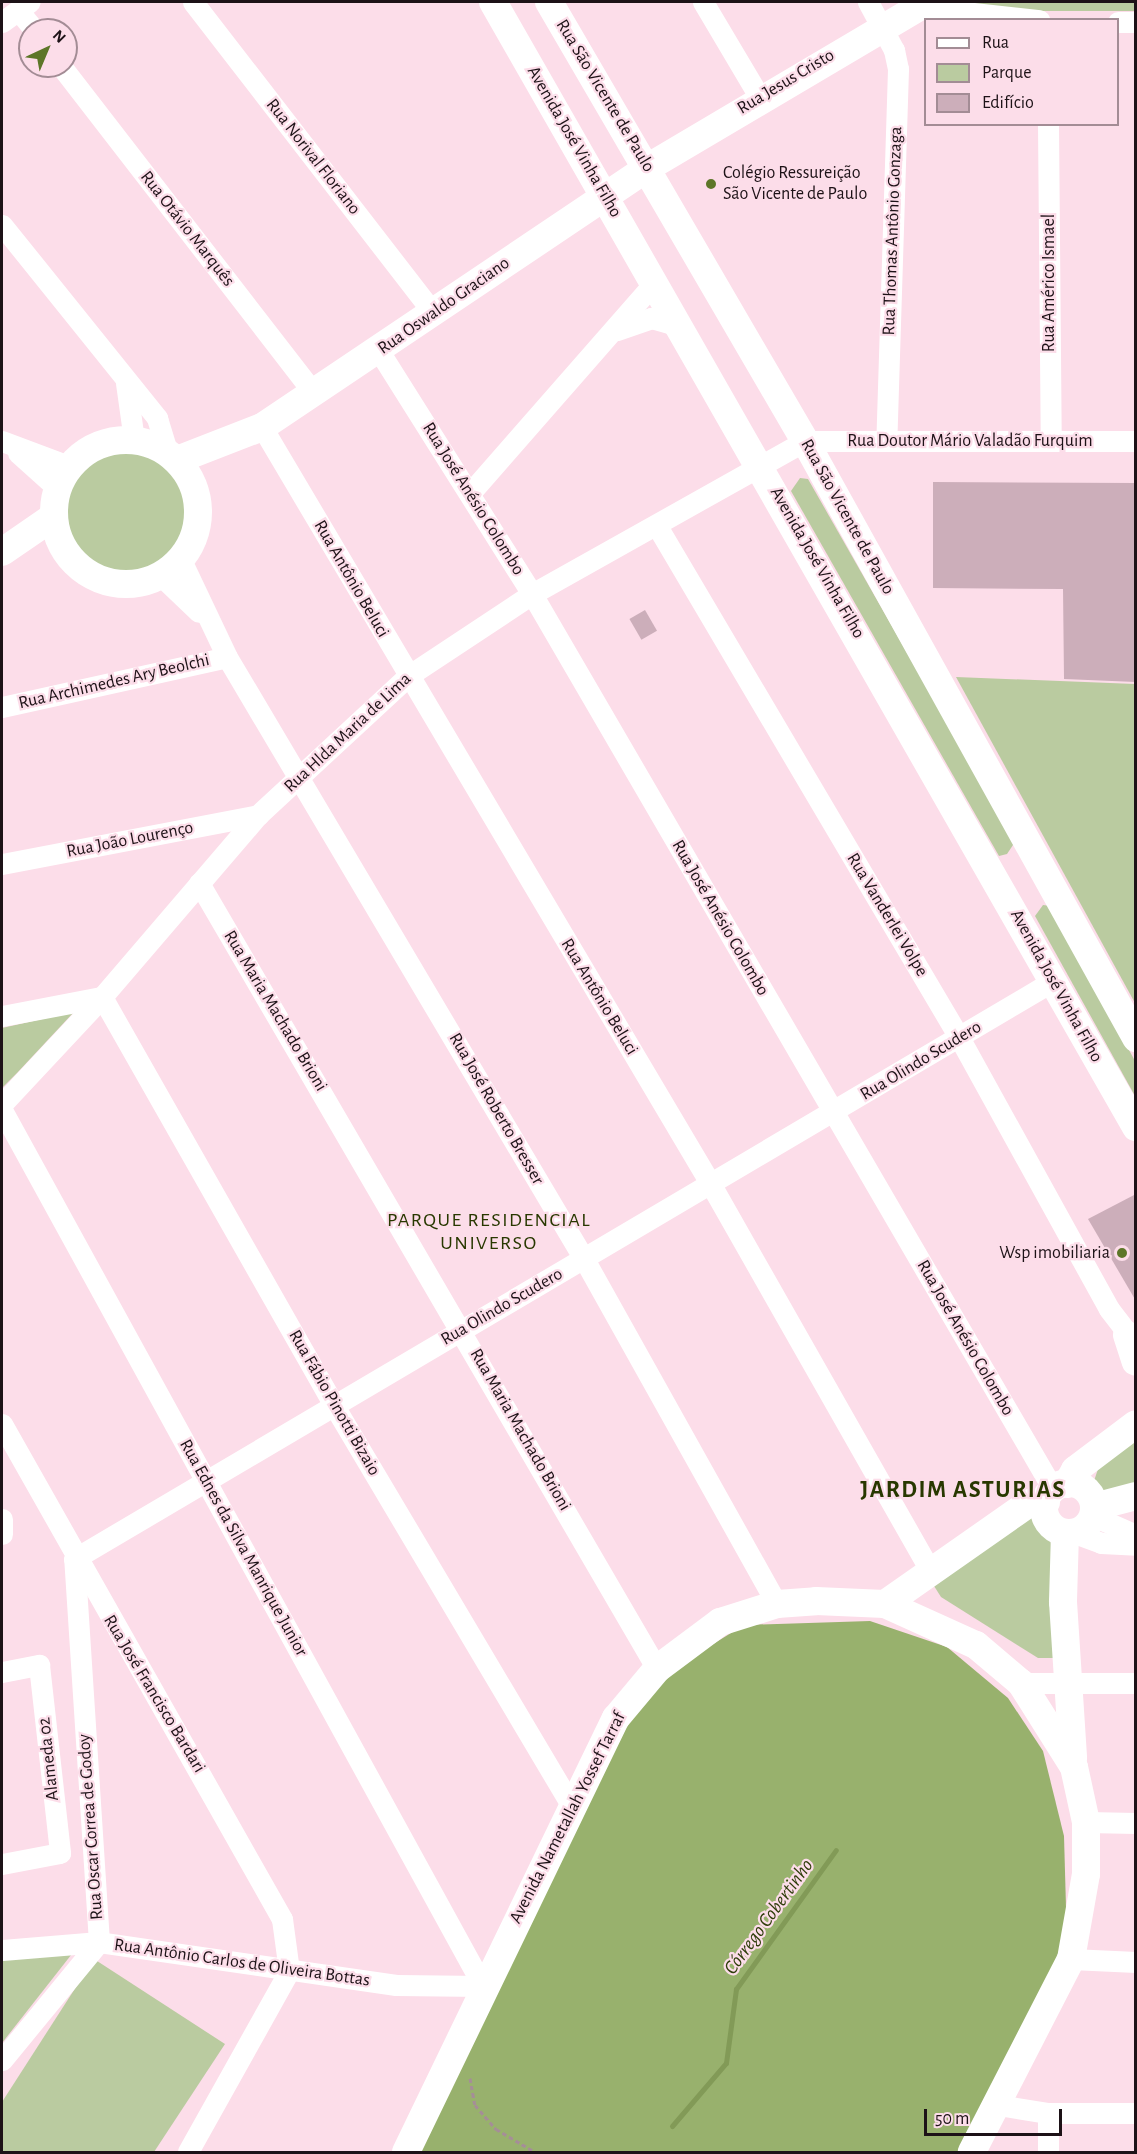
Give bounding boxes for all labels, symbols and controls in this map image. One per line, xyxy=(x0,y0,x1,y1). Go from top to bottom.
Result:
street label: Rua São Vicente de Paulo xyxy=(551,16,659,176)
north arrow xyxy=(18,18,78,78)
legend xyxy=(924,18,1119,126)
text: N xyxy=(50,27,69,46)
text: Rua xyxy=(982,34,1009,52)
street label: Rua Jesus Cristo xyxy=(734,45,838,119)
street label: Avenida José Vinha Filho xyxy=(522,62,626,222)
text: Parque xyxy=(982,64,1031,82)
text: Edifício xyxy=(982,94,1034,112)
street label: Rua Norival Floriano xyxy=(261,95,365,219)
street label: Rua Thomas Antônio Gonzaga xyxy=(879,126,907,336)
place label: Colégio Ressureição São Vicente de Paulo xyxy=(723,163,867,206)
street label: Rua Otávio Marquês xyxy=(135,167,239,291)
marker: Colégio Ressureição São Vicente de Paulo xyxy=(704,177,718,191)
street label: Rua Américo Ismael xyxy=(1038,214,1060,352)
street label: Rua Oswaldo Graciano xyxy=(374,252,514,360)
street label: Rua José Anésio Colombo xyxy=(417,419,529,579)
street label: Rua Doutor Mário Valadão Furquim xyxy=(847,430,1093,452)
street label: Rua São Vicente de Paulo xyxy=(795,436,899,598)
street label: Avenida José Vinha Filho xyxy=(765,483,869,643)
street label: Rua Antônio Beluci xyxy=(309,516,393,642)
street label: Rua Archimedes Ary Beolchi xyxy=(16,650,212,714)
street label: Rua Hlda Maria de Lima xyxy=(280,668,416,798)
street label: Rua João Lourenço xyxy=(65,817,195,863)
street label: Rua José Anésio Colombo xyxy=(667,836,773,1000)
street label: Rua Vanderlei Volpe xyxy=(842,849,932,981)
street label: Avenida José Vinha Filho xyxy=(1005,906,1107,1066)
street label: Rua Maria Machado Brioni xyxy=(218,927,332,1095)
street label: Rua Antônio Beluci xyxy=(556,935,642,1059)
street label: Rua Olindo Scudero xyxy=(857,1016,985,1106)
street label: Rua José Roberto Bresser xyxy=(444,1029,548,1189)
district label: PARQUE RESIDENCIAL UNIVERSO xyxy=(387,1209,591,1256)
place label: Wsp imobiliaria xyxy=(999,1242,1110,1264)
marker: Wsp imobiliaria xyxy=(1115,1246,1129,1260)
street label: Rua José Anésio Colombo xyxy=(912,1256,1018,1420)
street label: Rua Olindo Scudero xyxy=(437,1263,567,1351)
street label: Rua Fábio Pinotti Bizaio xyxy=(283,1326,385,1480)
street label: Rua Maria Machado Brioni xyxy=(465,1345,575,1515)
street label: Rua Ednes da Silva Manrique Junior xyxy=(174,1436,312,1660)
district label: JARDIM ASTURIAS xyxy=(860,1477,1066,1505)
street label: Rua José Francisco Bardari xyxy=(98,1611,210,1777)
street label: Avenida Nametallah Yossef Tarraf xyxy=(505,1709,631,1927)
street label: Alameda 02 xyxy=(34,1716,64,1802)
street label: Rua Oscar Correa de Godoy xyxy=(74,1733,108,1921)
water label: Córrego Cobertinho xyxy=(719,1855,819,1979)
street label: Rua Antônio Carlos de Oliveira Bottas xyxy=(113,1934,371,1992)
scale bar xyxy=(927,2097,1065,2135)
text: 50 m xyxy=(935,2110,969,2128)

